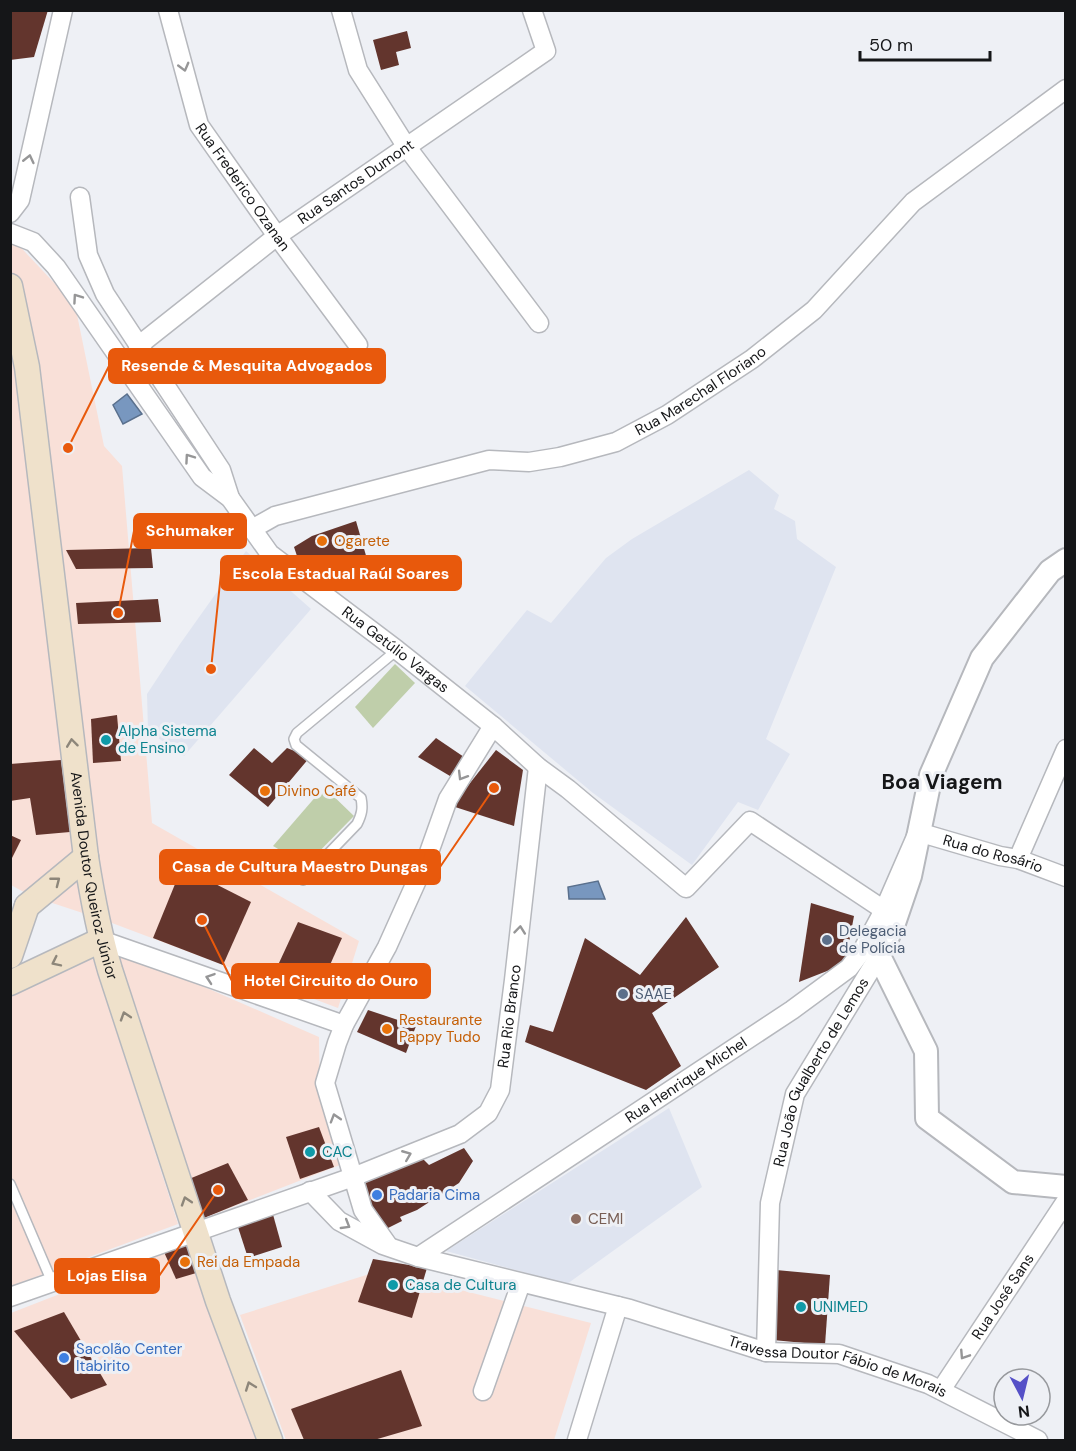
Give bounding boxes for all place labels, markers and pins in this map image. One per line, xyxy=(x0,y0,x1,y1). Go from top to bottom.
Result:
callout: Resende & Mesquita Advogados xyxy=(109,349,385,383)
callout: Schumaker xyxy=(134,514,246,548)
place label: Ogarete xyxy=(334,531,390,551)
marker: Ogarete xyxy=(315,534,329,548)
callout: Escola Estadual Raúl Soares xyxy=(221,556,461,590)
place label: Alpha Sistema de Ensino xyxy=(118,721,217,758)
marker: Alpha Sistema de Ensino xyxy=(99,733,113,747)
place label: Divino Café xyxy=(277,781,356,801)
marker: Divino Café xyxy=(258,784,272,798)
callout: Casa de Cultura Maestro Dungas xyxy=(160,850,440,884)
place label: Delegacia de Polícia xyxy=(839,921,907,958)
marker: Delegacia de Polícia xyxy=(820,933,834,947)
callout: Hotel Circuito do Ouro xyxy=(232,964,430,998)
place label: SAAE xyxy=(635,984,672,1004)
marker: SAAE xyxy=(616,987,630,1001)
place label: Restaurante Pappy Tudo xyxy=(399,1010,482,1047)
marker: Restaurante Pappy Tudo xyxy=(380,1022,394,1036)
place label: CAC xyxy=(322,1142,353,1162)
marker: CAC xyxy=(303,1145,317,1159)
place label: Padaria Cima xyxy=(389,1185,480,1205)
marker: Padaria Cima xyxy=(370,1188,384,1202)
place label: CEMI xyxy=(588,1209,623,1229)
marker: CEMI xyxy=(569,1212,583,1226)
place label: Rei da Empada xyxy=(197,1252,300,1272)
marker: Rei da Empada xyxy=(178,1255,192,1269)
callout: Lojas Elisa xyxy=(55,1259,159,1293)
place label: Casa de Cultura xyxy=(405,1275,516,1295)
marker: Casa de Cultura xyxy=(386,1278,400,1292)
place label: UNIMED xyxy=(813,1297,868,1317)
marker: UNIMED xyxy=(794,1300,808,1314)
place label: Sacolão Center Itabirito xyxy=(76,1339,183,1376)
marker: Sacolão Center Itabirito xyxy=(57,1351,71,1365)

